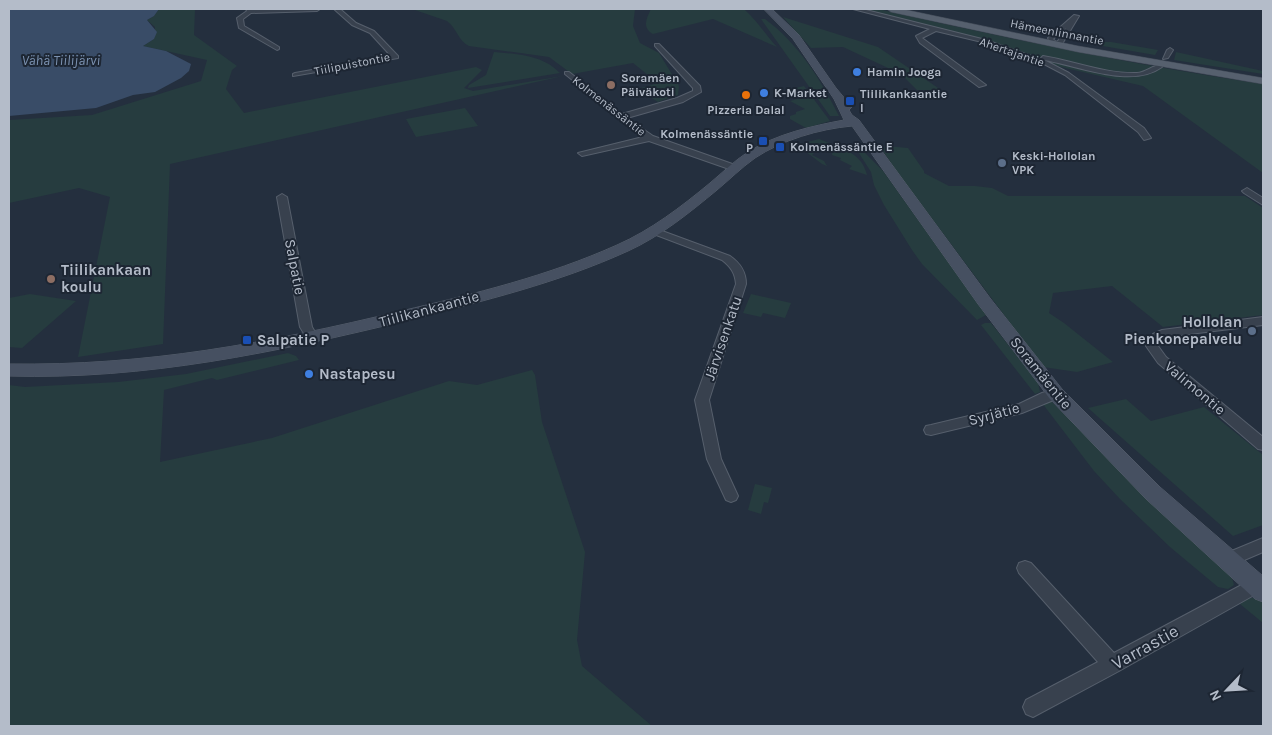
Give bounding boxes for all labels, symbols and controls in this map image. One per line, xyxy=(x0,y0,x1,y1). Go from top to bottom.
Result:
street label: Hämeenlinnantie xyxy=(1009,16,1105,48)
street label: Ahertajantie xyxy=(978,34,1046,70)
street label: Tiilipuistontie xyxy=(313,50,391,78)
water label: Vähä Tiilijärvi xyxy=(22,52,100,69)
place label: Hamin Jooga xyxy=(867,65,941,79)
marker: Hamin Jooga xyxy=(851,66,863,78)
place label: Soramäen Päiväkoti xyxy=(621,71,679,99)
street label: Kolmenässäntie xyxy=(570,73,648,139)
marker: Soramäen Päiväkoti xyxy=(605,79,617,91)
place label: K-Market xyxy=(774,86,827,100)
marker: K-Market xyxy=(758,87,770,99)
place label: Tiilikankaantie I xyxy=(860,87,947,115)
marker: Pizzeria Dalal xyxy=(740,89,752,101)
marker: Tiilikankaantie I xyxy=(844,95,856,107)
place label: Pizzeria Dalal xyxy=(707,103,785,117)
place label: Kolmenässäntie P xyxy=(660,127,753,155)
marker: Kolmenässäntie P xyxy=(757,135,769,147)
place label: Kolmenässäntie E xyxy=(790,140,893,154)
marker: Kolmenässäntie E xyxy=(774,141,786,153)
place label: Keski-Hollolan VPK xyxy=(1012,149,1096,177)
marker: Keski-Hollolan VPK xyxy=(996,157,1008,169)
street label: Salpatie xyxy=(281,238,309,296)
place label: Tiilikankaan koulu xyxy=(61,261,151,296)
marker: Tiilikankaan koulu xyxy=(45,273,57,285)
street label: Tiilikankaantie xyxy=(377,287,481,331)
street label: Järvisenkatu xyxy=(700,294,746,382)
place label: Hollolan Pienkonepalvelu xyxy=(1124,313,1242,348)
marker: Hollolan Pienkonepalvelu xyxy=(1246,325,1258,337)
place label: Salpatie P xyxy=(257,331,329,349)
street label: Soramäentie xyxy=(1006,333,1076,413)
marker: Salpatie P xyxy=(241,334,253,346)
street label: Valimontie xyxy=(1161,357,1229,419)
place label: Nastapesu xyxy=(319,365,396,383)
marker: Nastapesu xyxy=(303,368,315,380)
street label: Syrjätie xyxy=(966,399,1022,429)
street label: Varrastie xyxy=(1108,620,1182,674)
north arrow xyxy=(1202,665,1252,715)
text: N xyxy=(1206,687,1225,703)

